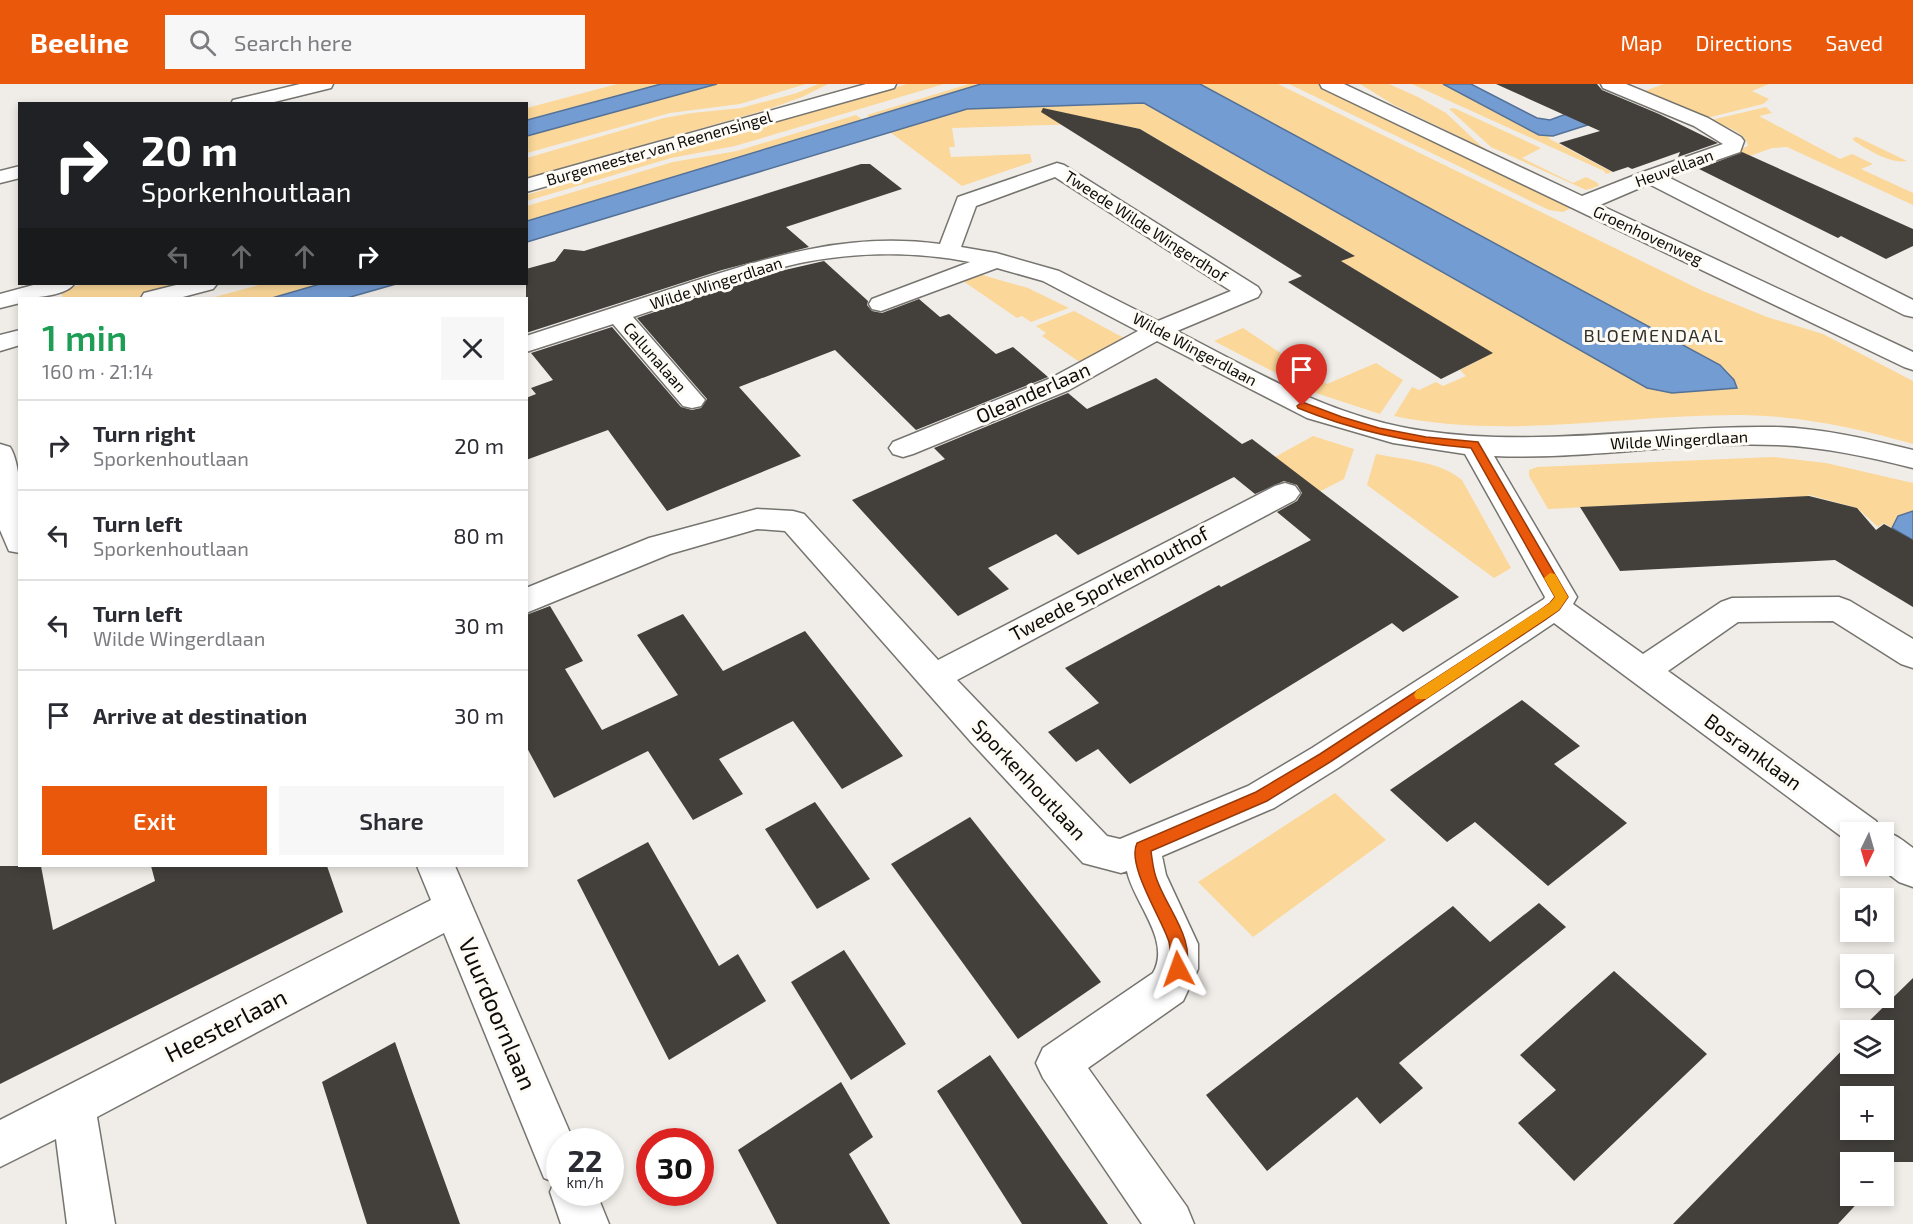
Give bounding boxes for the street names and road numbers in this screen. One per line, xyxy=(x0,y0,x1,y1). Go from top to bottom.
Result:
street label: Burgemeester van Reenensingel xyxy=(544,106,774,189)
street label: Heuvellaan xyxy=(1632,145,1715,190)
street label: Tweede Wilde Wingerdhof xyxy=(1061,166,1232,286)
street label: Groenhovenweg xyxy=(1591,201,1706,268)
street label: Wilde Wingerdlaan xyxy=(647,252,784,313)
street label: Wilde Wingerdlaan xyxy=(1130,308,1261,389)
street label: Callunalaan xyxy=(620,318,691,395)
street label: Oleanderlaan xyxy=(972,356,1093,428)
street label: Wilde Wingerdlaan xyxy=(1610,426,1748,453)
street label: Tweede Sporkenhouthof xyxy=(1005,520,1212,646)
street label: Bosranklaan xyxy=(1700,708,1807,794)
street label: Sporkenhoutlaan xyxy=(968,714,1092,845)
street label: Vuurdoornlaan xyxy=(453,933,544,1094)
street label: Heesterlaan xyxy=(159,982,291,1068)

